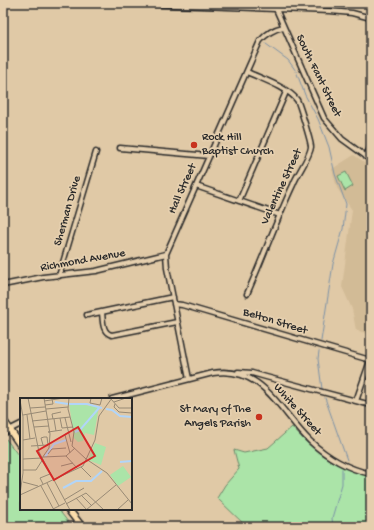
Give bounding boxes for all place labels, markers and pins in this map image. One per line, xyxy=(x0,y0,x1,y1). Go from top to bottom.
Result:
place label: Rock Hill Baptist Church xyxy=(201,131,274,159)
marker: Rock Hill Baptist Church xyxy=(189,140,199,150)
place label: St Mary of The Angels Parish xyxy=(180,403,252,431)
marker: St Mary of The Angels Parish xyxy=(254,412,264,422)

